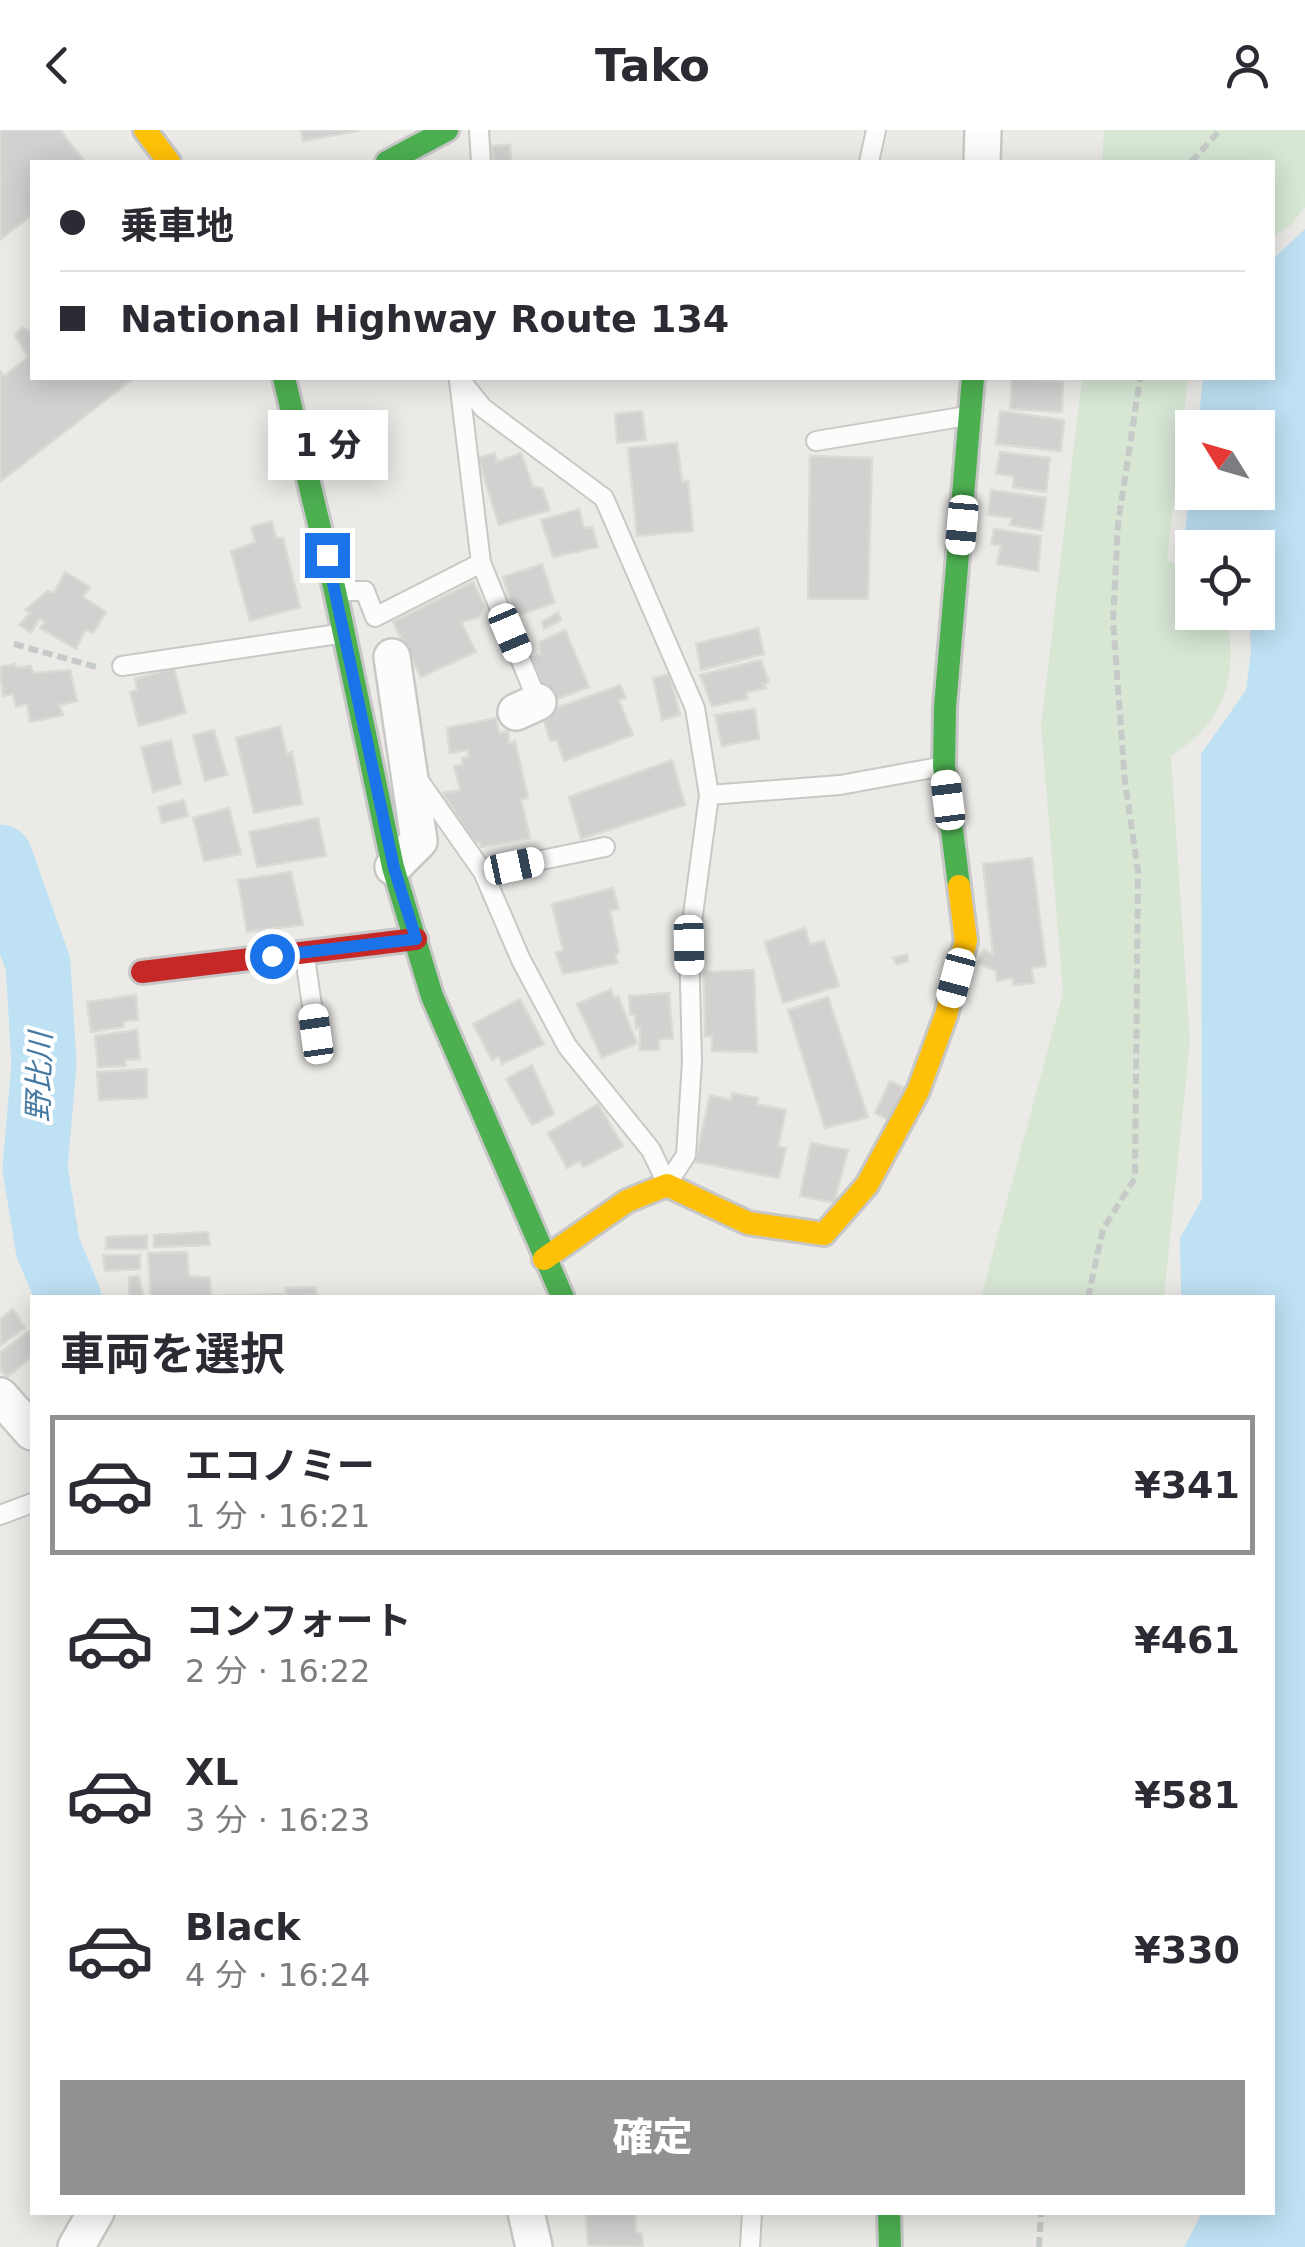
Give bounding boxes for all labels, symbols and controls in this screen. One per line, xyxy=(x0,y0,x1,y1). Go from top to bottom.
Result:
icon: back xyxy=(30,38,85,93)
icon: person xyxy=(1220,38,1275,93)
text: Tako xyxy=(595,39,710,92)
text: 乗車地 xyxy=(120,204,234,248)
text: National Highway Route 134 xyxy=(120,297,729,341)
callout: 1 分 xyxy=(267,410,387,480)
north arrow xyxy=(1175,410,1275,510)
map controls xyxy=(1175,410,1275,630)
text: 1 分 xyxy=(295,426,361,464)
car xyxy=(944,494,980,556)
button: locate xyxy=(1175,530,1275,630)
route end xyxy=(305,533,350,578)
car xyxy=(484,600,536,666)
car xyxy=(929,768,967,832)
car xyxy=(482,845,546,887)
car xyxy=(673,915,705,975)
route start xyxy=(250,934,295,979)
car xyxy=(934,945,978,1011)
car xyxy=(297,1002,335,1066)
water label: 野比川 xyxy=(20,1028,58,1123)
text: 車両を選択 xyxy=(60,1328,285,1381)
icon: car xyxy=(65,1440,155,1530)
text: エコノミー xyxy=(185,1444,375,1488)
text: ¥341 xyxy=(1134,1463,1240,1507)
text: 1 分 · 16:21 xyxy=(185,1497,370,1535)
icon: car xyxy=(65,1595,155,1685)
text: コンフォート xyxy=(185,1599,412,1643)
text: ¥461 xyxy=(1134,1618,1240,1662)
text: 2 分 · 16:22 xyxy=(185,1652,370,1690)
icon: car xyxy=(65,1750,155,1840)
text: XL xyxy=(185,1750,239,1794)
text: ¥581 xyxy=(1134,1773,1240,1817)
text: 3 分 · 16:23 xyxy=(185,1801,370,1839)
icon: car xyxy=(65,1905,155,1995)
text: Black xyxy=(185,1905,300,1949)
text: ¥330 xyxy=(1134,1928,1240,1972)
text: 4 分 · 16:24 xyxy=(185,1956,370,1994)
button: 確定 xyxy=(60,2080,1245,2195)

